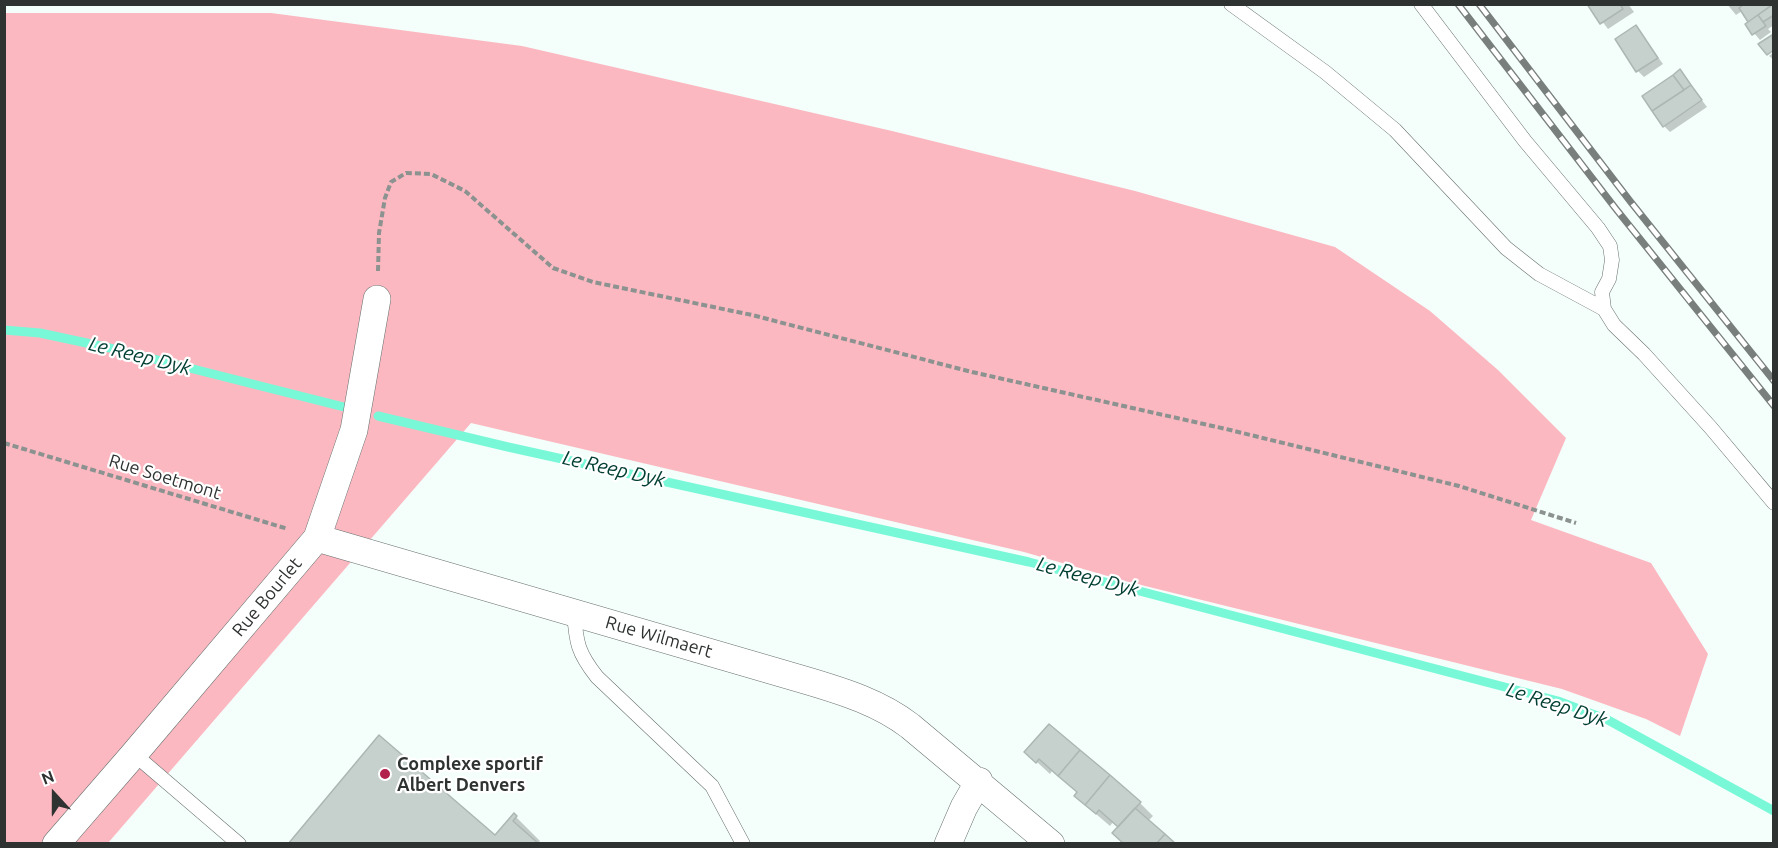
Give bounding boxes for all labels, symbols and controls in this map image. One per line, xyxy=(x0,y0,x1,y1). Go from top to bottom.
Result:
water label: Le Reep Dyk xyxy=(86,332,194,380)
water label: Le Reep Dyk xyxy=(560,446,668,492)
street label: Rue Soetmont xyxy=(106,450,224,504)
water label: Le Reep Dyk xyxy=(1034,552,1142,602)
street label: Rue Bourlet xyxy=(228,553,306,641)
street label: Rue Wilmaert xyxy=(603,611,715,663)
water label: Le Reep Dyk xyxy=(1503,677,1611,733)
place label: Complexe sportif Albert Denvers xyxy=(397,753,543,795)
north arrow xyxy=(24,764,84,824)
text: N xyxy=(39,767,56,788)
marker: Complexe sportif Albert Denvers xyxy=(378,767,392,781)

